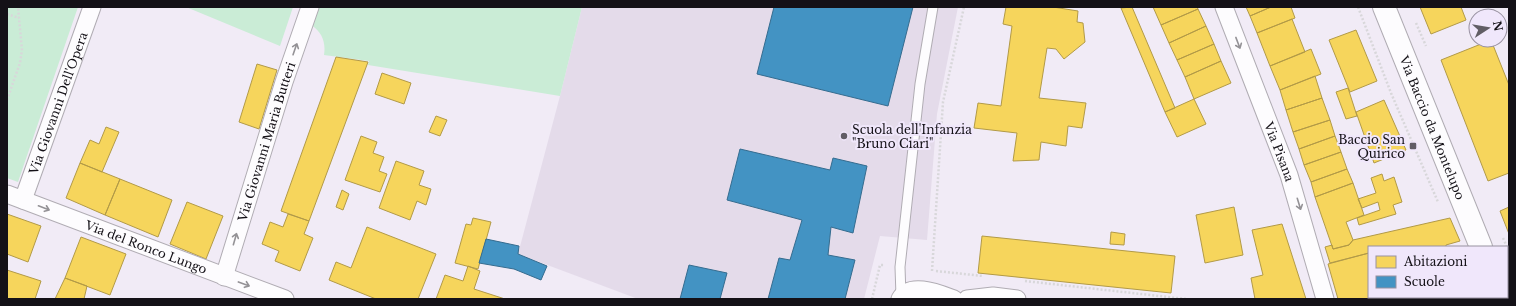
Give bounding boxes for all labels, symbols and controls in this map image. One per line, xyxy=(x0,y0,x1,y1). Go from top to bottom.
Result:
north arrow xyxy=(1468,8,1508,48)
text: N xyxy=(1490,19,1506,33)
street label: Via Giovanni Dell'Opera xyxy=(25,29,90,177)
one-way arrow xyxy=(1235,37,1243,49)
one-way arrow xyxy=(292,42,299,55)
street label: Via Baccio da Montelupo xyxy=(1397,52,1469,202)
street label: Via Giovanni Maria Butteri xyxy=(234,60,298,224)
street label: Via Pisana xyxy=(1261,119,1298,183)
place label: Scuola dell'Infanzia "Bruno Ciari" xyxy=(852,122,972,151)
marker: Scuola dell'Infanzia "Bruno Ciari" xyxy=(839,131,849,141)
place label: Baccio San Quirico xyxy=(1338,132,1405,161)
marker: Baccio San Quirico xyxy=(1408,141,1418,151)
one-way arrow xyxy=(1296,198,1303,211)
one-way arrow xyxy=(37,204,49,212)
street label: Via del Ronco Lungo xyxy=(82,216,210,277)
one-way arrow xyxy=(232,233,239,246)
legend xyxy=(1368,246,1508,298)
text: Abitazioni xyxy=(1403,254,1467,269)
text: Scuole xyxy=(1404,274,1445,289)
one-way arrow xyxy=(237,280,249,288)

